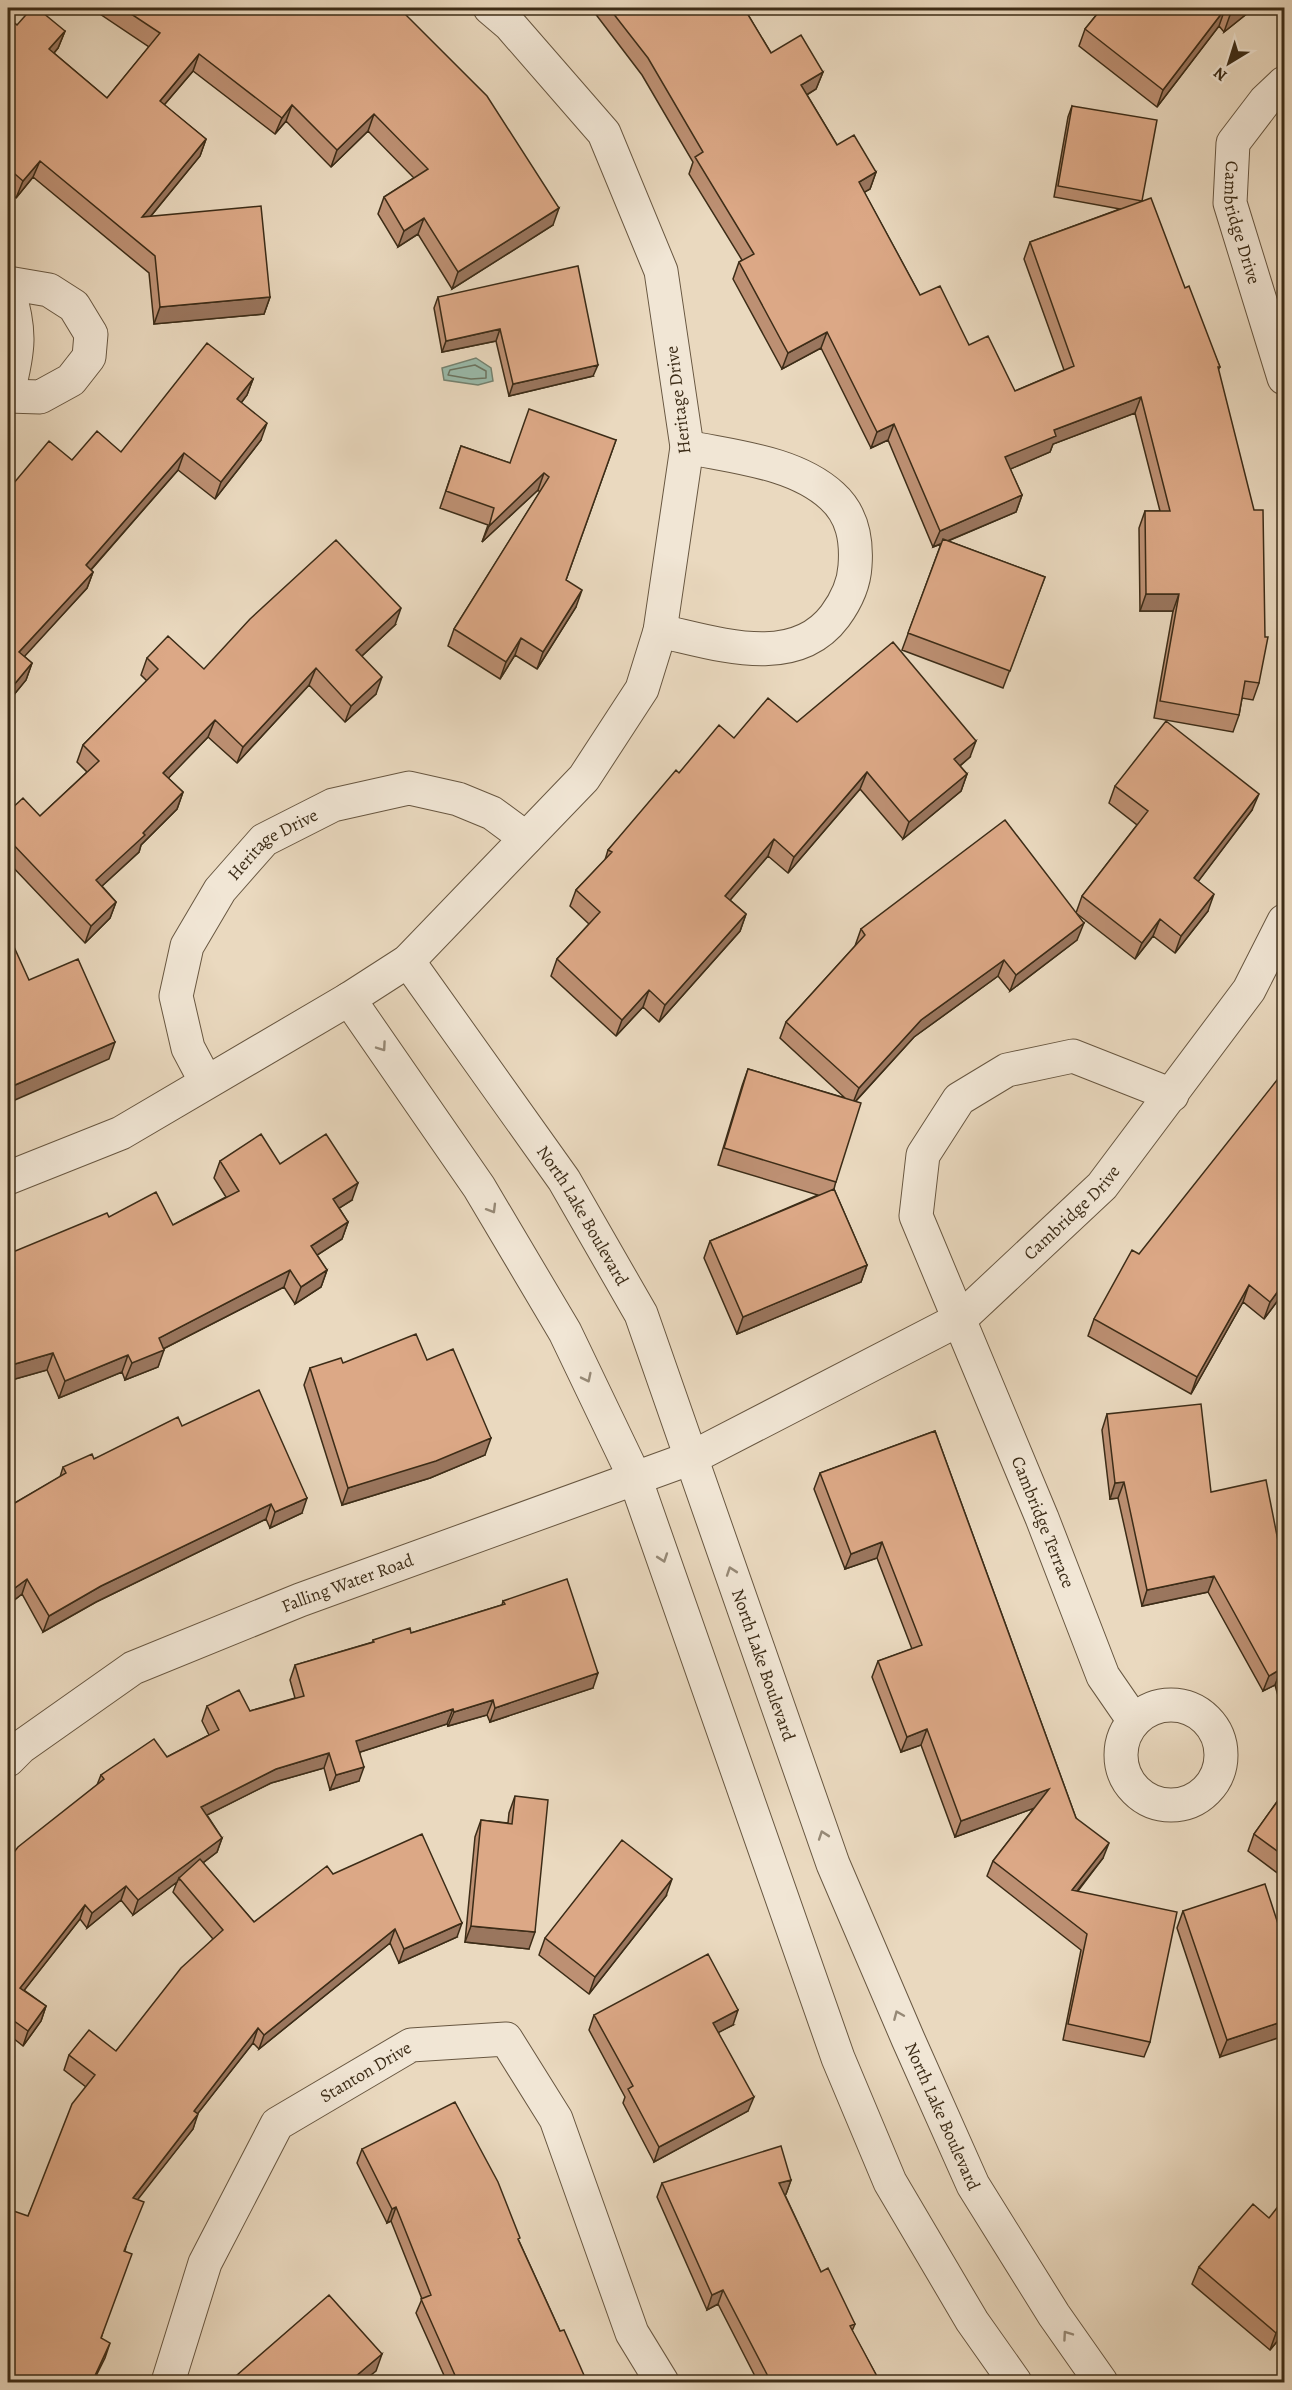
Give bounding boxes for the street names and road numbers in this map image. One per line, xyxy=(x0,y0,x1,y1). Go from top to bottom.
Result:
street label: Cambridge Drive xyxy=(1218,160,1266,287)
street label: Heritage Drive xyxy=(659,345,697,455)
street label: Heritage Drive xyxy=(222,803,322,885)
street label: North Lake Boulevard xyxy=(531,1141,634,1290)
street label: Cambridge Drive xyxy=(1018,1160,1126,1265)
street label: Cambridge Terrace xyxy=(1006,1452,1080,1592)
street label: Falling Water Road xyxy=(278,1548,417,1618)
street label: North Lake Boulevard xyxy=(726,1585,801,1744)
street label: Stanton Drive xyxy=(315,2035,416,2108)
street label: North Lake Boulevard xyxy=(899,2038,986,2194)

